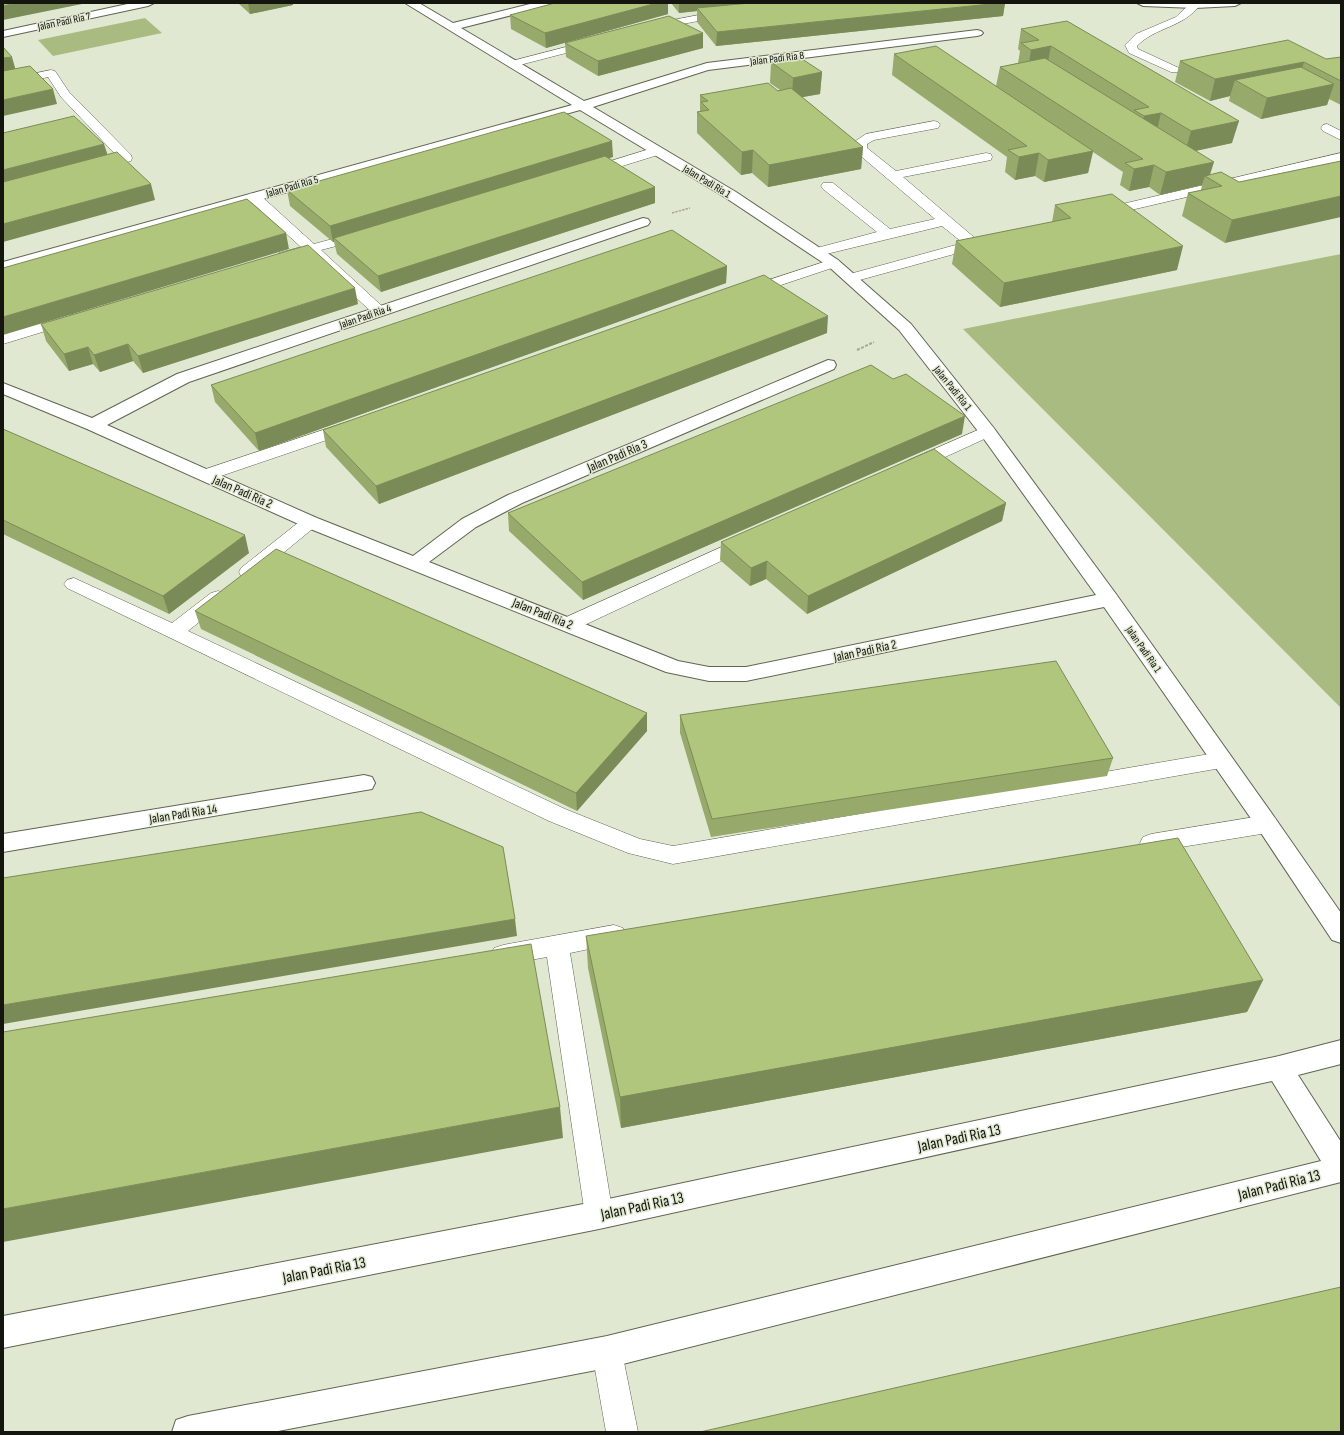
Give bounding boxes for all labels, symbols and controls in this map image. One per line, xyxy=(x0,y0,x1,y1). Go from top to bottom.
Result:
street label: Jalan Padi Ria 7 xyxy=(35,9,92,34)
street label: Jalan Padi Ria 8 xyxy=(748,49,805,68)
street label: Jalan Padi Ria 1 xyxy=(680,162,733,201)
street label: Jalan Padi Ria 5 xyxy=(263,173,320,200)
street label: Jalan Padi Ria 4 xyxy=(337,301,393,332)
street label: Jalan Padi Ria 1 xyxy=(930,363,975,413)
street label: Jalan Padi Ria 3 xyxy=(584,436,650,476)
street label: Jalan Padi Ria 2 xyxy=(209,471,275,512)
street label: Jalan Padi Ria 2 xyxy=(509,594,575,633)
street label: Jalan Padi Ria 1 xyxy=(1122,623,1164,675)
street label: Jalan Padi Ria 2 xyxy=(831,637,898,666)
street label: Jalan Padi Ria 14 xyxy=(147,801,219,827)
street label: Jalan Padi Ria 13 xyxy=(915,1120,1002,1157)
street label: Jalan Padi Ria 13 xyxy=(1235,1166,1323,1205)
street label: Jalan Padi Ria 13 xyxy=(598,1188,685,1225)
street label: Jalan Padi Ria 13 xyxy=(280,1253,367,1288)

